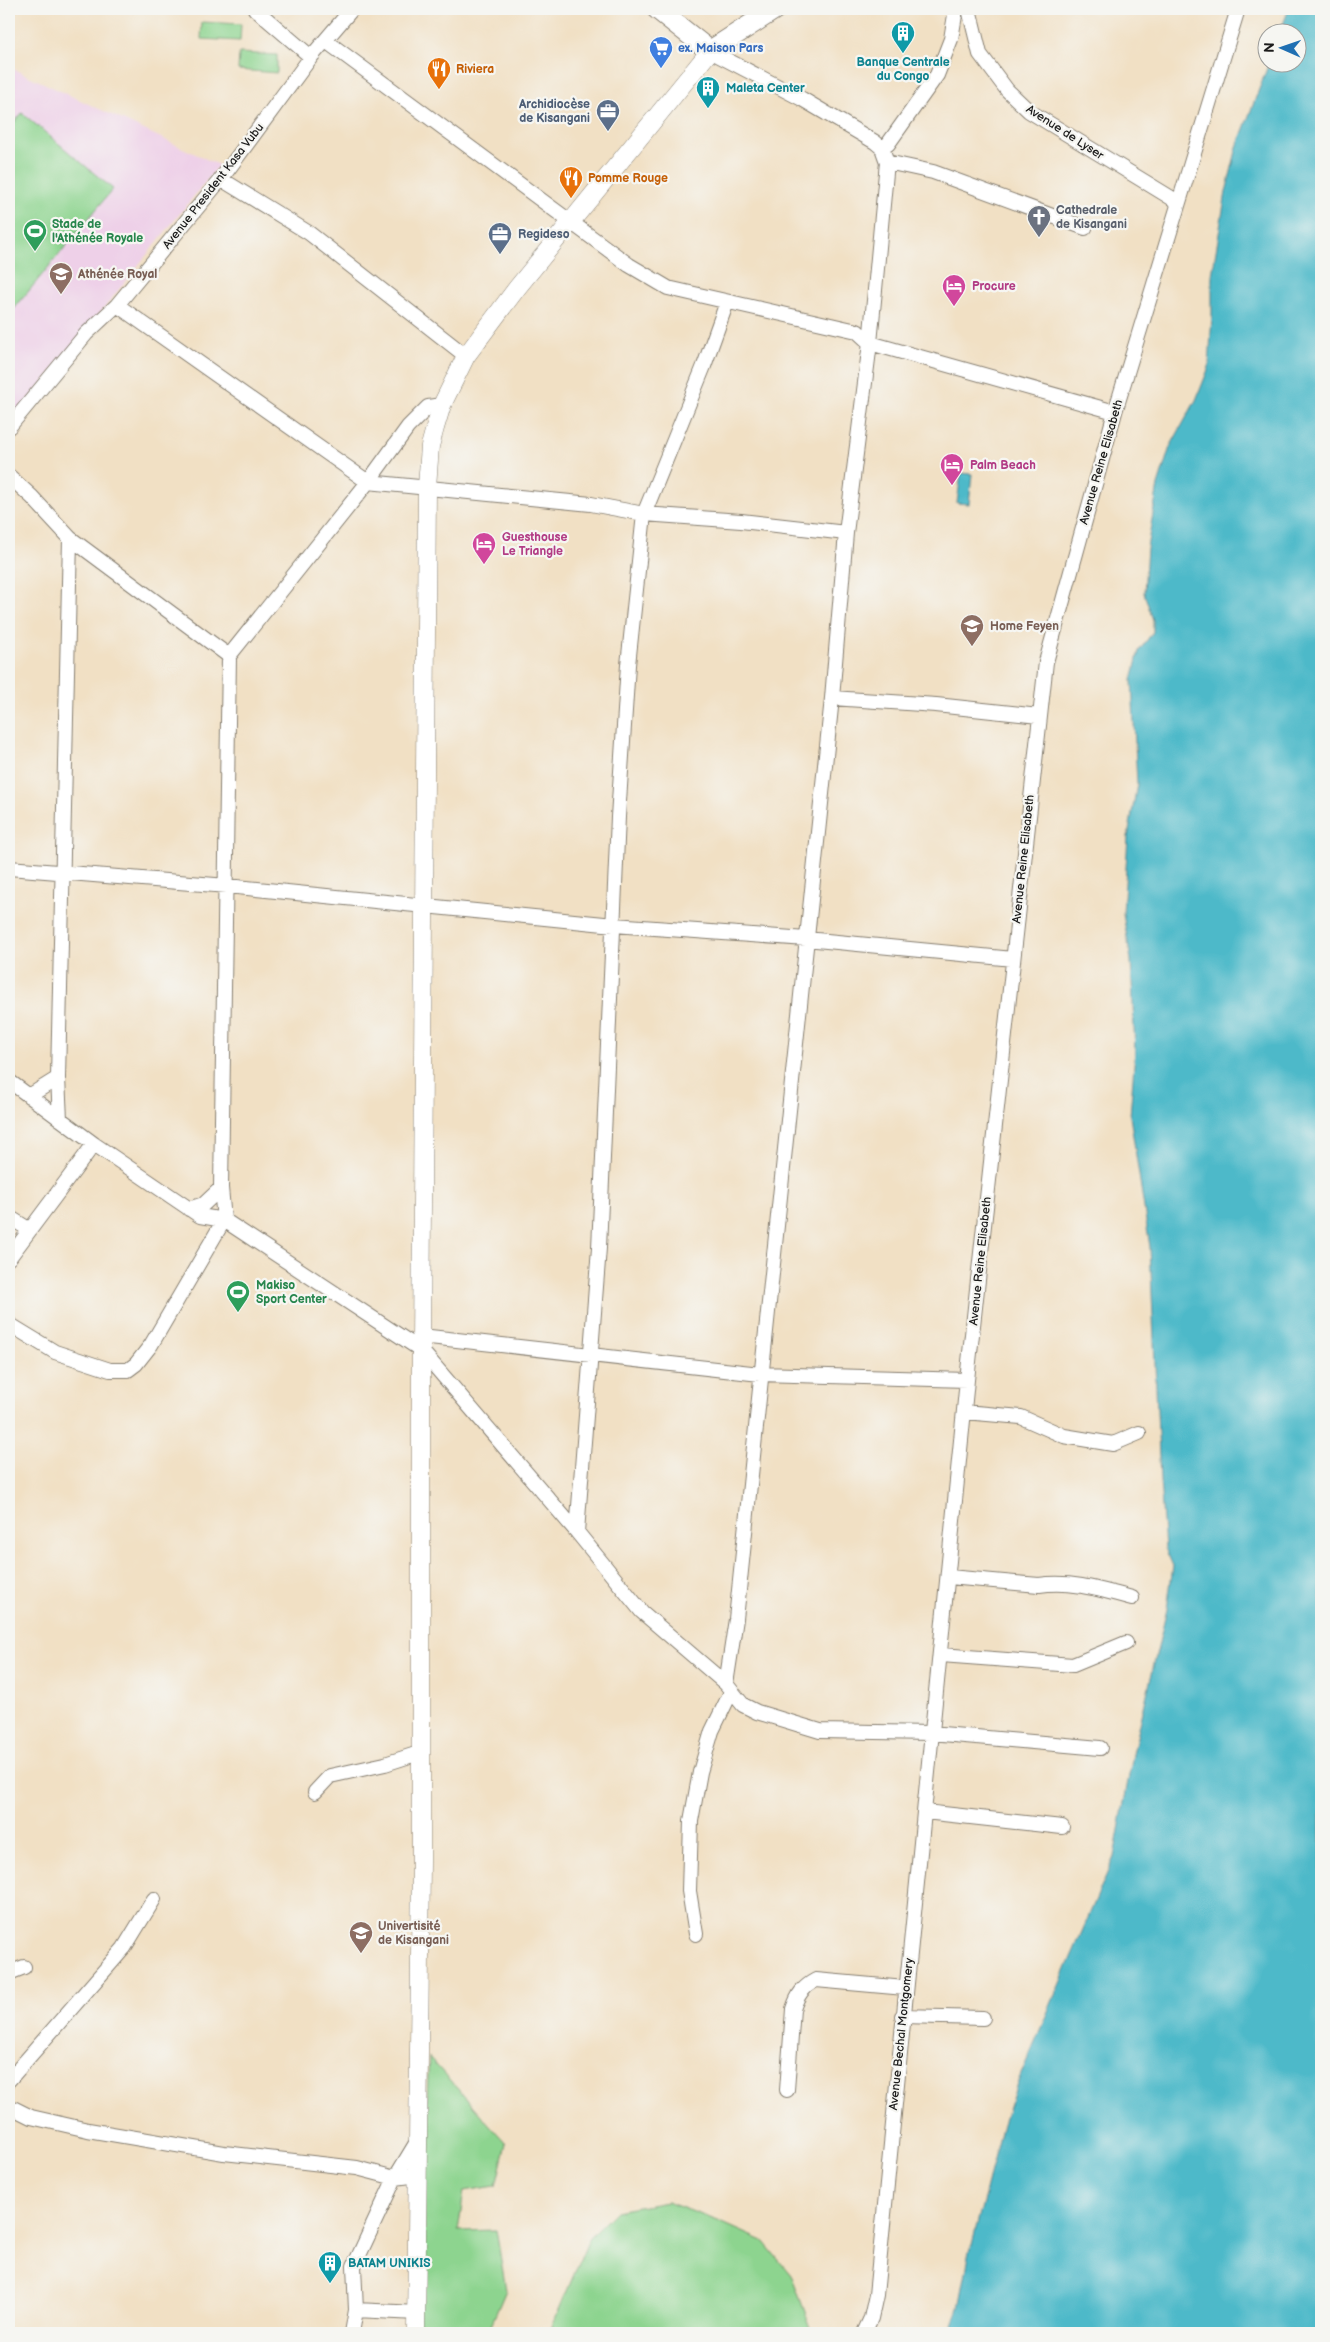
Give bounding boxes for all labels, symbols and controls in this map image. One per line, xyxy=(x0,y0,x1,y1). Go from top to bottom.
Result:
building icon: Banque Centrale du Congo xyxy=(890,20,916,54)
north arrow xyxy=(1258,22,1308,72)
supermarket icon: ex. Maison Pars xyxy=(648,35,674,69)
place label: ex. Maison Pars xyxy=(678,41,763,56)
text: N xyxy=(1261,42,1278,53)
place label: Banque Centrale du Congo xyxy=(856,55,950,84)
restaurant icon: Riviera xyxy=(426,56,452,90)
place label: Riviera xyxy=(456,62,494,77)
building icon: Maleta Center xyxy=(695,75,721,109)
place label: Maleta Center xyxy=(726,81,805,96)
place label: Archidiocèse de Kisangani xyxy=(518,97,590,126)
office icon: Archidiocèse de Kisangani xyxy=(595,98,621,132)
street label: Avenue de Lyser xyxy=(1023,102,1107,164)
street label: Avenue President Kasa Vubu xyxy=(160,120,267,252)
restaurant icon: Pomme Rouge xyxy=(558,165,584,199)
place label: Pomme Rouge xyxy=(588,171,668,186)
place label: Cathedrale de Kisangani xyxy=(1056,203,1127,232)
church icon: Cathedrale de Kisangani xyxy=(1026,204,1052,238)
place label: Stade de l'Athénée Royale xyxy=(52,217,143,246)
sports icon: Stade de l'Athénée Royale xyxy=(22,218,48,252)
office icon: Regideso xyxy=(487,221,513,255)
place label: Regideso xyxy=(518,227,570,242)
school or university icon: Athénée Royal xyxy=(48,261,74,295)
place label: Athénée Royal xyxy=(77,267,157,282)
hotel icon: Procure xyxy=(941,273,967,307)
place label: Procure xyxy=(972,279,1016,294)
street label: Avenue Reine Elisabeth xyxy=(1076,398,1127,526)
hotel icon: Palm Beach xyxy=(939,452,965,486)
place label: Palm Beach xyxy=(970,458,1036,473)
place label: Guesthouse Le Triangle xyxy=(502,530,567,559)
hotel icon: Guesthouse Le Triangle xyxy=(471,531,497,565)
school or university icon: Home Feyen xyxy=(959,613,985,647)
place label: Home Feyen xyxy=(990,619,1059,634)
street label: Avenue Reine Elisabeth xyxy=(1009,794,1038,924)
street label: Avenue Reine Elisabeth xyxy=(966,1196,995,1326)
place label: Makiso Sport Center xyxy=(256,1278,327,1307)
sports icon: Makiso Sport Center xyxy=(225,1279,251,1313)
place label: Univertisité de Kisangani xyxy=(378,1919,449,1948)
school or university icon: Univertisité de Kisangani xyxy=(348,1920,374,1954)
street label: Avenue Bechal Montgomery xyxy=(886,1957,917,2111)
building icon: BATAM UNIKIS xyxy=(317,2250,343,2284)
place label: BATAM UNIKIS xyxy=(348,2256,431,2271)

